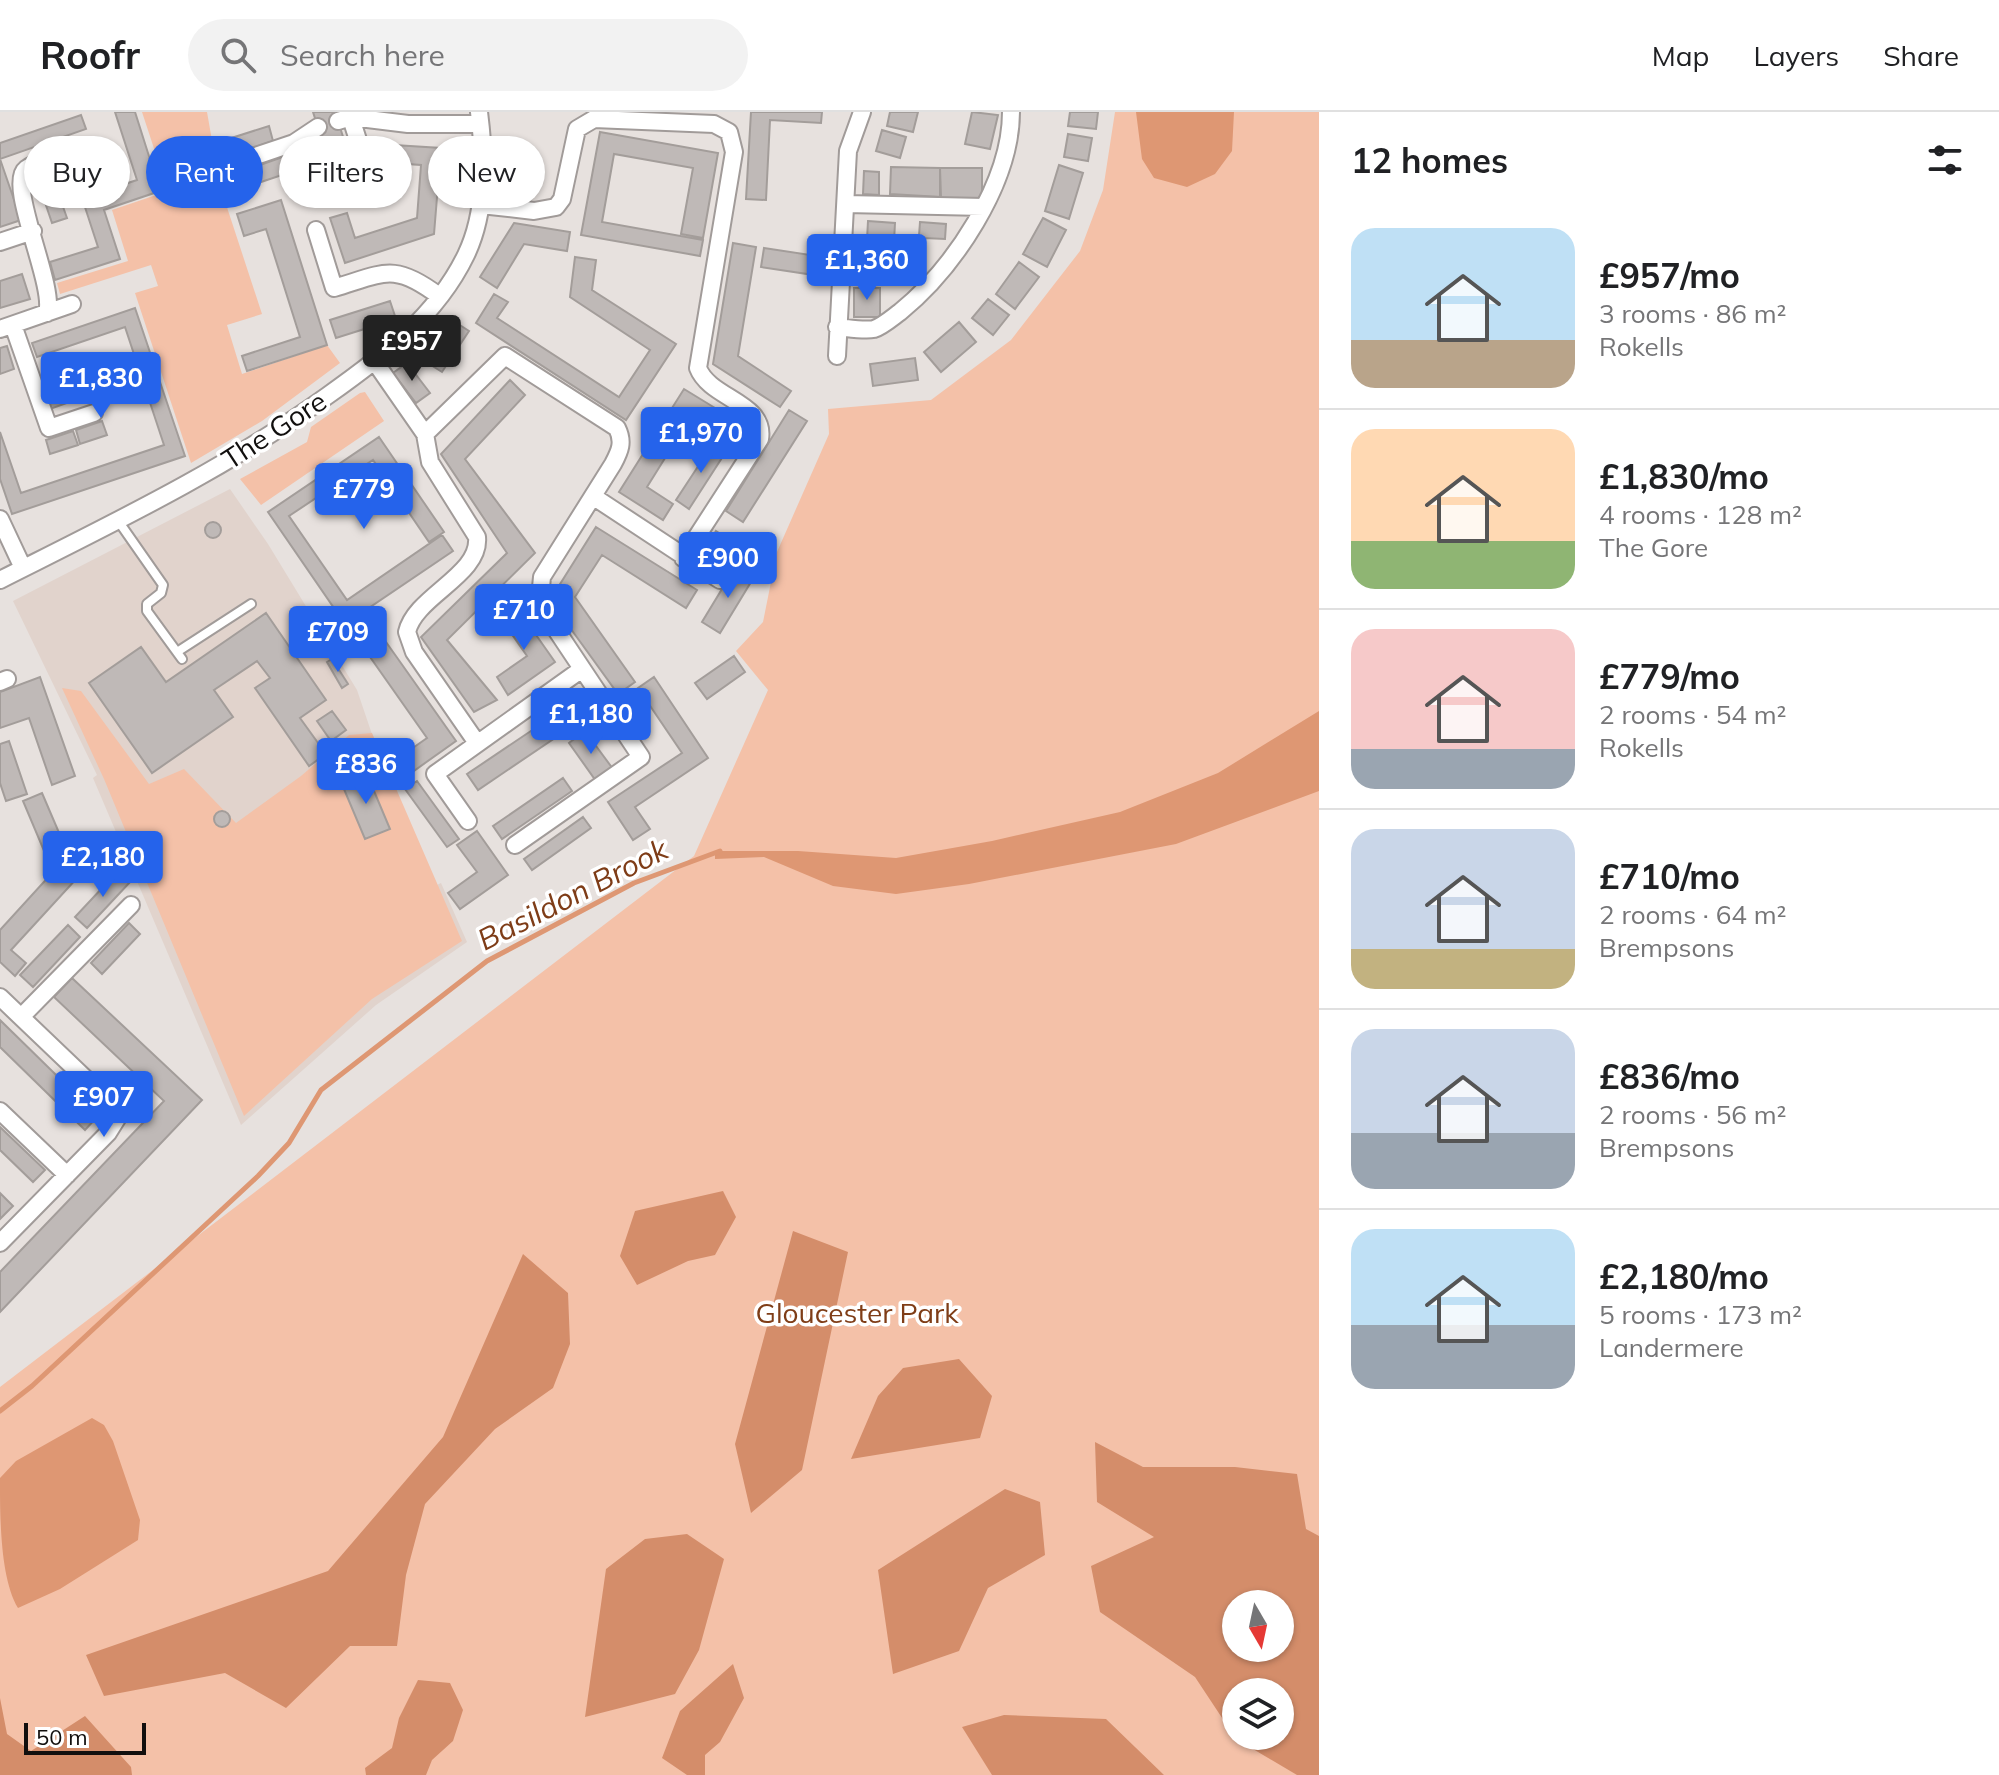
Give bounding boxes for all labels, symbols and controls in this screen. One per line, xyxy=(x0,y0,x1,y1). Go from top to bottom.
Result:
search box xyxy=(188,19,748,91)
text: Roofr xyxy=(40,31,140,79)
icon: search xyxy=(216,33,260,77)
text: Search here xyxy=(280,36,445,74)
text: Map xyxy=(1652,38,1709,73)
text: Layers xyxy=(1753,38,1839,73)
text: Share xyxy=(1883,38,1959,73)
chip: Buy xyxy=(24,136,130,208)
chip: Rent xyxy=(146,136,263,208)
chip: Filters xyxy=(279,136,412,208)
chip: New xyxy=(428,136,545,208)
icon: filters xyxy=(1923,138,1967,182)
text: 12 homes xyxy=(1351,139,1508,182)
pin: £1,360 xyxy=(802,234,932,302)
text: £1,360 xyxy=(825,243,909,276)
text: £957/mo xyxy=(1599,254,1740,297)
icon: home xyxy=(1415,260,1511,356)
text: 3 rooms · 86 m² xyxy=(1599,297,1786,330)
pin: £957 xyxy=(365,315,459,383)
text: £957 xyxy=(381,324,443,357)
text: Rokells xyxy=(1599,330,1684,363)
pin: £1,830 xyxy=(36,352,166,420)
text: £1,830 xyxy=(59,361,143,394)
street label: The Gore xyxy=(215,383,333,476)
pin: £1,970 xyxy=(636,407,766,475)
text: £1,970 xyxy=(659,416,743,449)
text: £1,830/mo xyxy=(1599,455,1769,498)
icon: home xyxy=(1415,461,1511,557)
pin: £779 xyxy=(317,463,411,531)
text: £779 xyxy=(333,472,395,505)
text: 4 rooms · 128 m² xyxy=(1599,498,1802,531)
text: The Gore xyxy=(1599,531,1708,564)
pin: £900 xyxy=(681,532,775,600)
text: £900 xyxy=(697,541,759,574)
pin: £710 xyxy=(477,584,571,652)
text: £710 xyxy=(493,593,555,626)
pin: £709 xyxy=(291,606,385,674)
text: £709 xyxy=(307,615,369,648)
text: £779/mo xyxy=(1599,655,1740,698)
icon: home xyxy=(1415,661,1511,757)
pin: £1,180 xyxy=(526,688,656,756)
text: £1,180 xyxy=(549,697,633,730)
text: 2 rooms · 54 m² xyxy=(1599,698,1786,731)
text: Rokells xyxy=(1599,731,1684,764)
pin: £836 xyxy=(319,738,413,806)
text: £836 xyxy=(335,747,397,780)
water label: Basildon Brook xyxy=(471,829,676,958)
pin: £2,180 xyxy=(38,831,168,899)
text: £2,180 xyxy=(61,840,145,873)
text: £710/mo xyxy=(1599,855,1740,898)
icon: home xyxy=(1415,861,1511,957)
text: 2 rooms · 64 m² xyxy=(1599,898,1786,931)
text: Brempsons xyxy=(1599,931,1734,964)
text: £836/mo xyxy=(1599,1055,1740,1098)
icon: home xyxy=(1415,1061,1511,1157)
pin: £907 xyxy=(57,1071,151,1139)
text: £907 xyxy=(73,1080,135,1113)
text: 2 rooms · 56 m² xyxy=(1599,1098,1786,1131)
text: Brempsons xyxy=(1599,1131,1734,1164)
text: £2,180/mo xyxy=(1599,1255,1769,1298)
icon: home xyxy=(1415,1261,1511,1357)
park label: Gloucester Park xyxy=(755,1295,959,1330)
text: 5 rooms · 173 m² xyxy=(1599,1298,1802,1331)
text: Landermere xyxy=(1599,1331,1744,1364)
north arrow xyxy=(1222,1590,1294,1662)
map controls xyxy=(1222,1590,1294,1750)
button: layers xyxy=(1222,1678,1294,1750)
scale bar xyxy=(24,1719,146,1755)
text: 50 m xyxy=(36,1723,87,1751)

